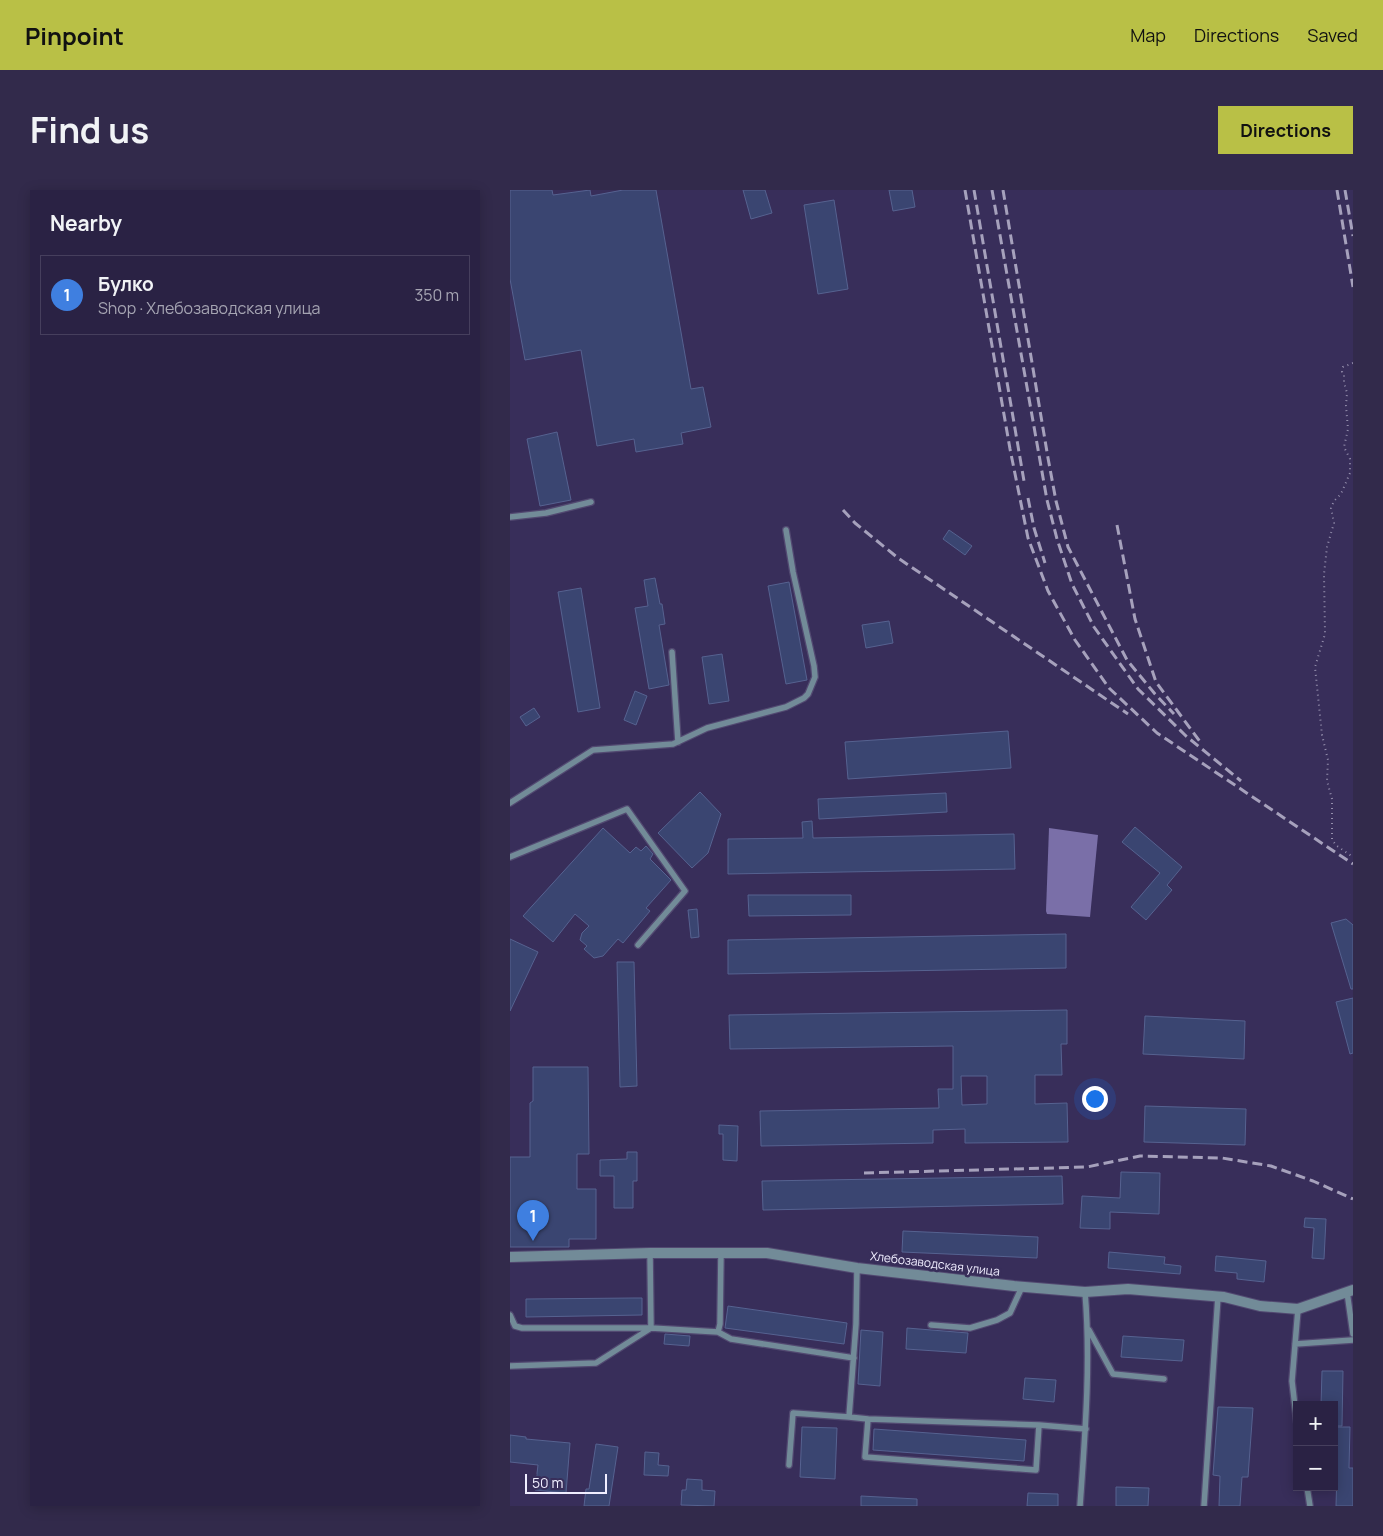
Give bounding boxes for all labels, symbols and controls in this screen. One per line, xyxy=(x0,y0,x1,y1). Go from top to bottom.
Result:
text: Pinpoint xyxy=(25,19,124,52)
text: Map xyxy=(1130,23,1166,47)
text: Directions xyxy=(1194,23,1279,47)
text: Saved xyxy=(1307,23,1358,47)
text: Find us xyxy=(30,106,149,154)
button: Directions xyxy=(1218,106,1353,154)
text: Nearby xyxy=(50,209,122,237)
text: Булко xyxy=(98,271,154,297)
text: 1 xyxy=(63,284,71,306)
text: 350 m xyxy=(414,284,459,306)
text: Shop · Хлебозаводская улица xyxy=(98,297,320,319)
your location xyxy=(1082,1086,1108,1112)
pin: 1 xyxy=(517,1200,549,1241)
street label: Хлебозаводская улица xyxy=(869,1247,1001,1280)
map controls xyxy=(1293,1401,1338,1491)
button: + xyxy=(1293,1401,1338,1446)
button: − xyxy=(1293,1446,1338,1491)
scale bar xyxy=(525,1471,608,1494)
text: 50 m xyxy=(532,1473,563,1492)

